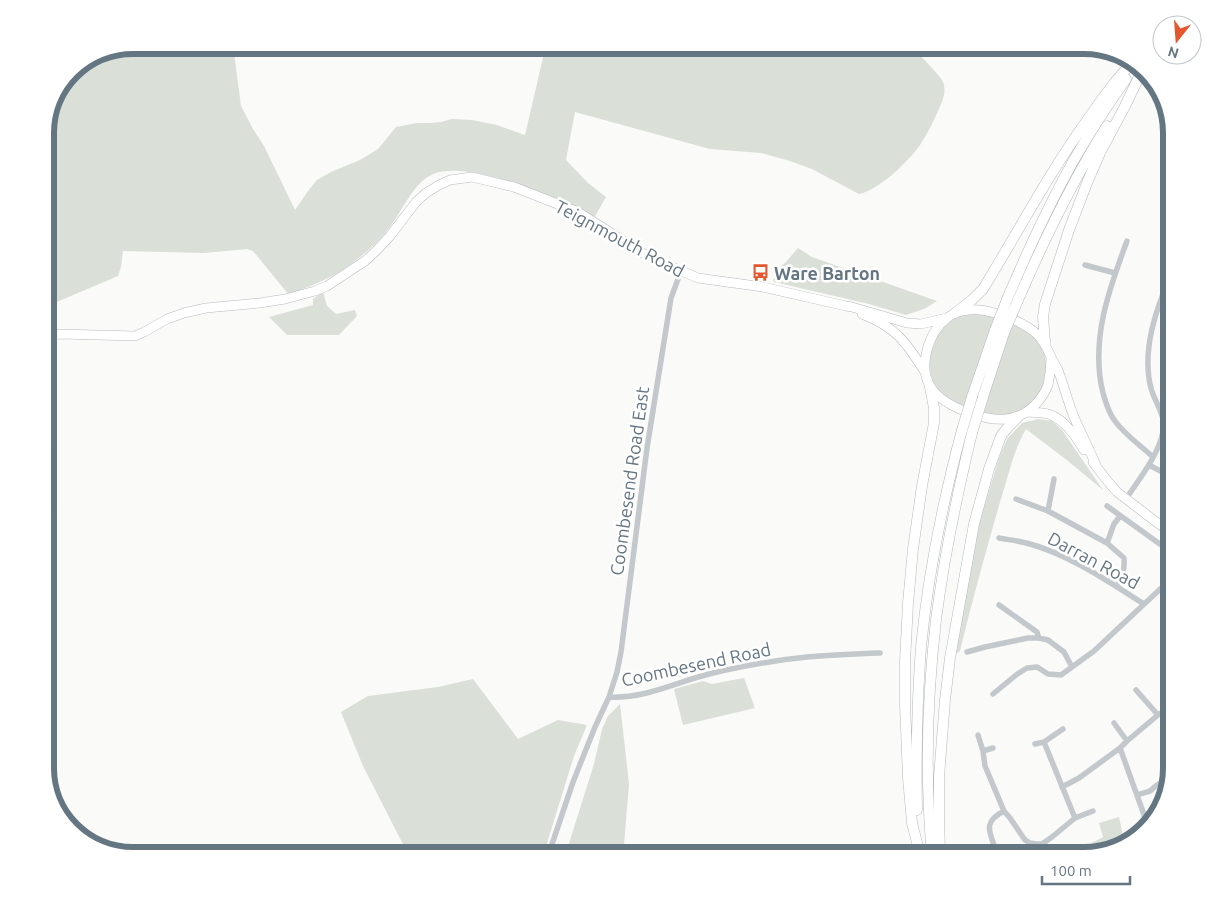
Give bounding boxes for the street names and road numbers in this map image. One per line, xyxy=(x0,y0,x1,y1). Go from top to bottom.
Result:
street label: Teignmouth Road xyxy=(552,196,688,280)
street label: Coombesend Road East xyxy=(606,385,652,577)
street label: Darran Road xyxy=(1045,528,1143,592)
street label: Coombesend Road xyxy=(619,638,773,690)

